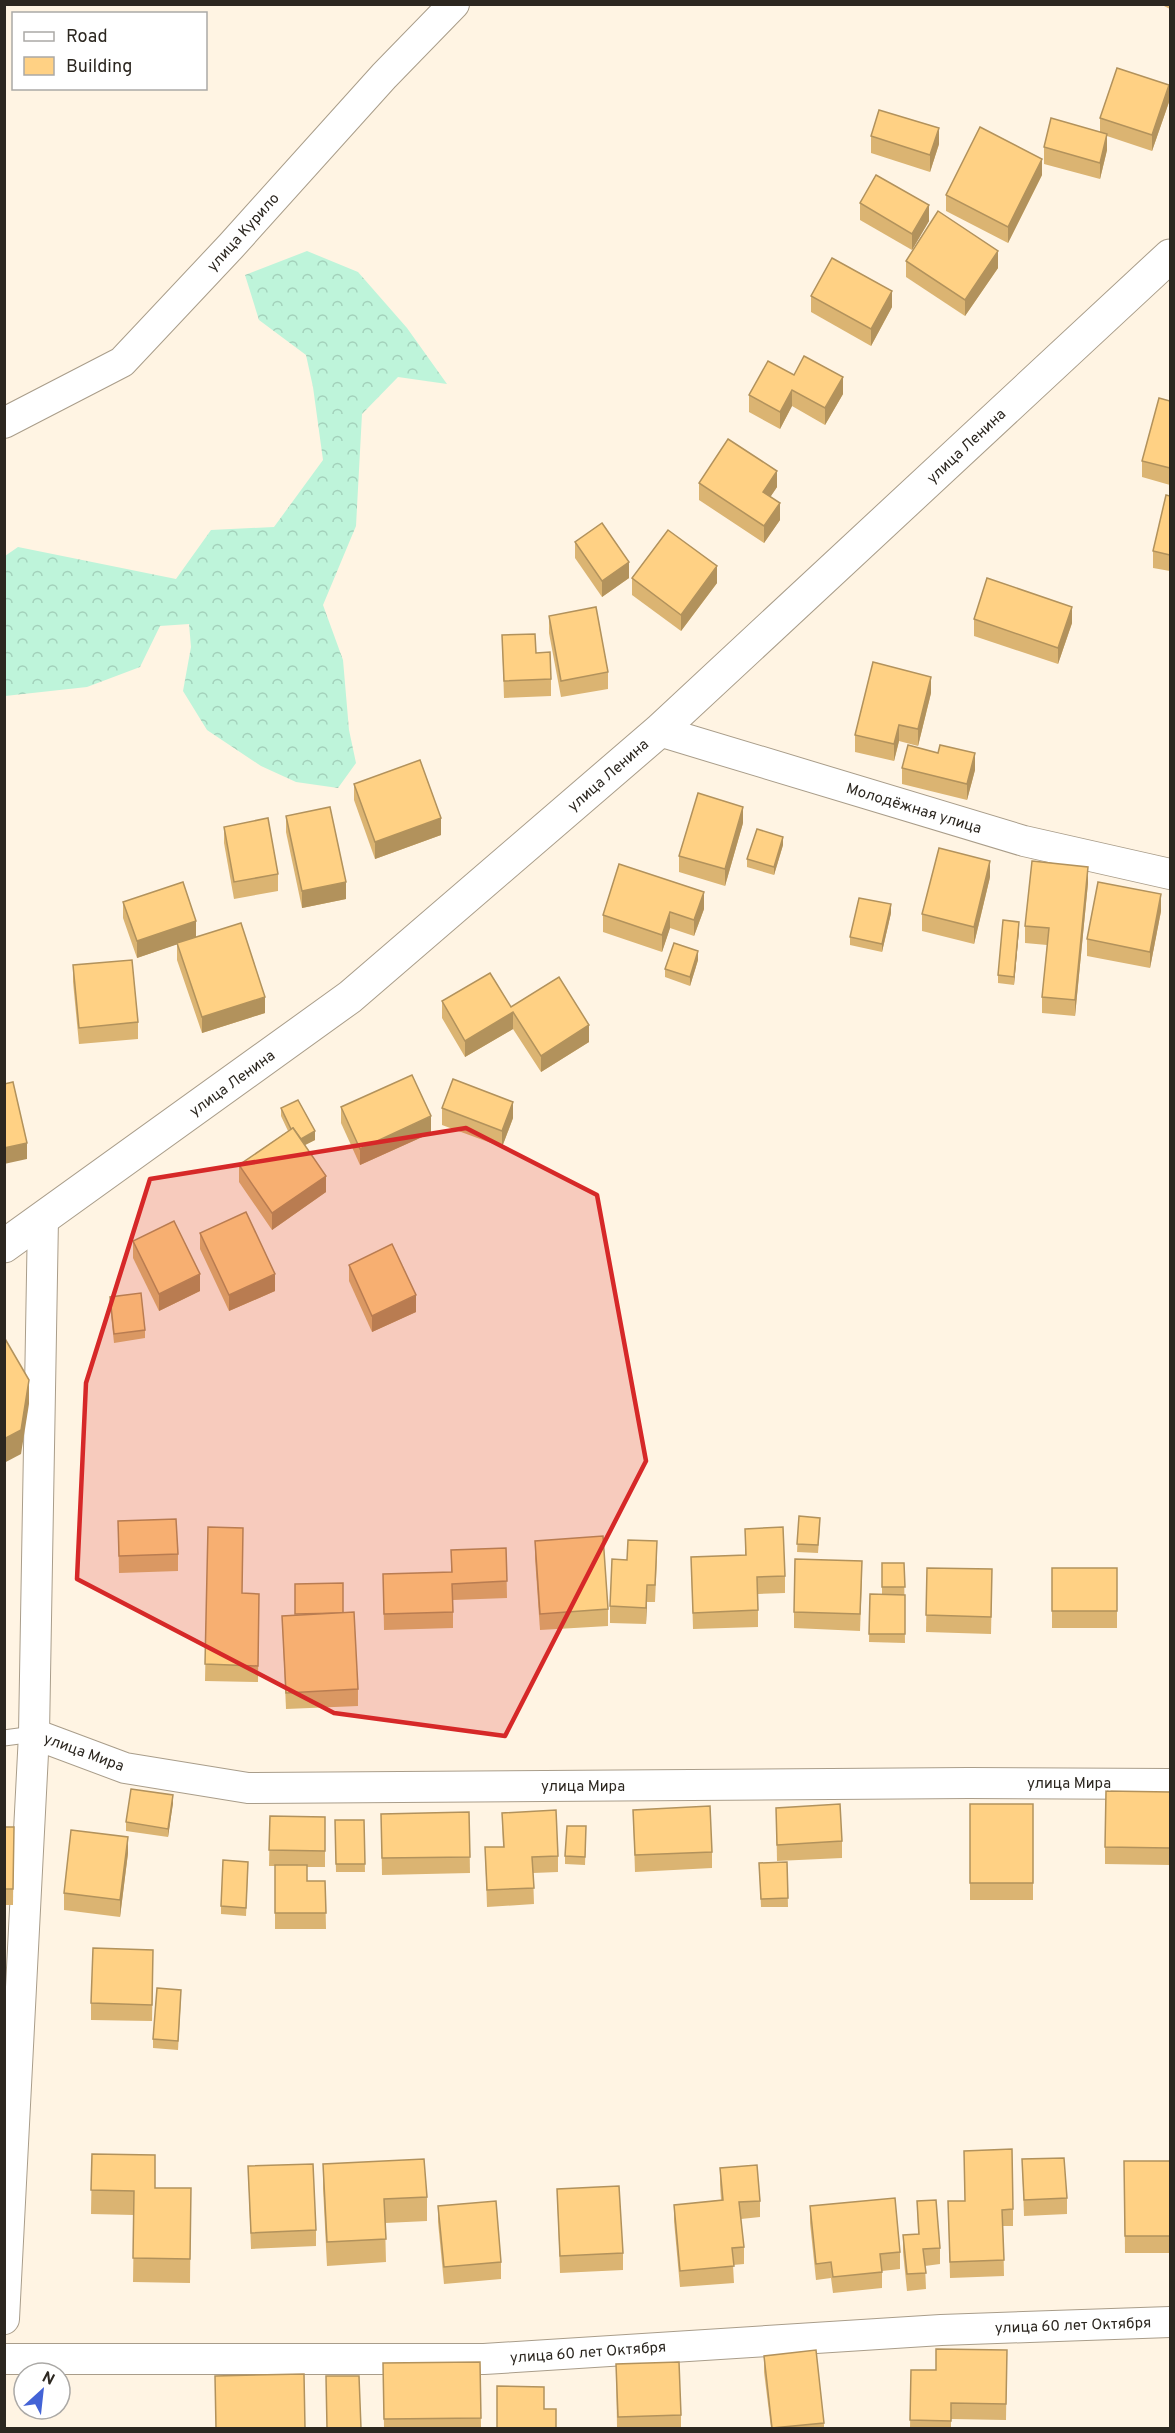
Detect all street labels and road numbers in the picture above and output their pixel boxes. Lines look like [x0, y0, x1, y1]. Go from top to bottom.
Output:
street label: улица Курило [204, 190, 284, 276]
street label: улица Ленина [924, 406, 1011, 489]
street label: улица Ленина [565, 736, 653, 816]
street label: Молодёжная улица [843, 780, 984, 839]
street label: улица Ленина [186, 1047, 279, 1122]
street label: улица Мира [41, 1730, 126, 1777]
street label: улица Мира [1027, 1775, 1111, 1794]
street label: улица Мира [541, 1778, 625, 1797]
street label: улица 60 лет Октября [994, 2314, 1152, 2339]
street label: улица 60 лет Октября [509, 2339, 667, 2368]

